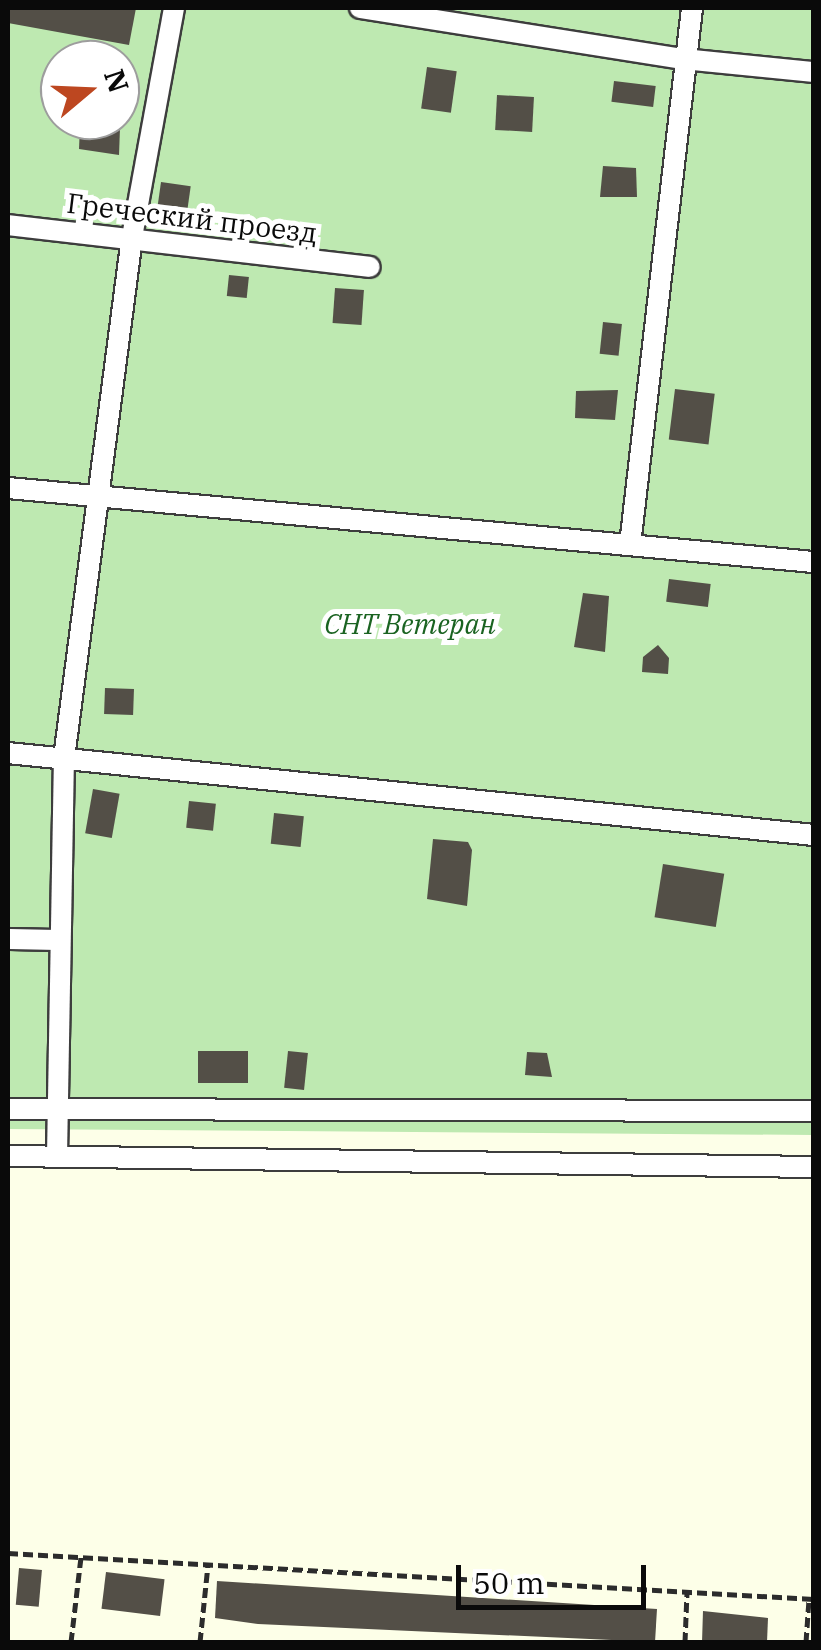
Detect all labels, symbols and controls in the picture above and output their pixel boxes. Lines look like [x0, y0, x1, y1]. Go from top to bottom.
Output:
north arrow [40, 40, 140, 140]
text: N [96, 64, 138, 97]
street label: Греческий проезд [65, 186, 319, 250]
park label: СНТ Ветеран [324, 607, 496, 641]
scale bar [461, 1545, 651, 1607]
text: 50 m [473, 1563, 545, 1602]

